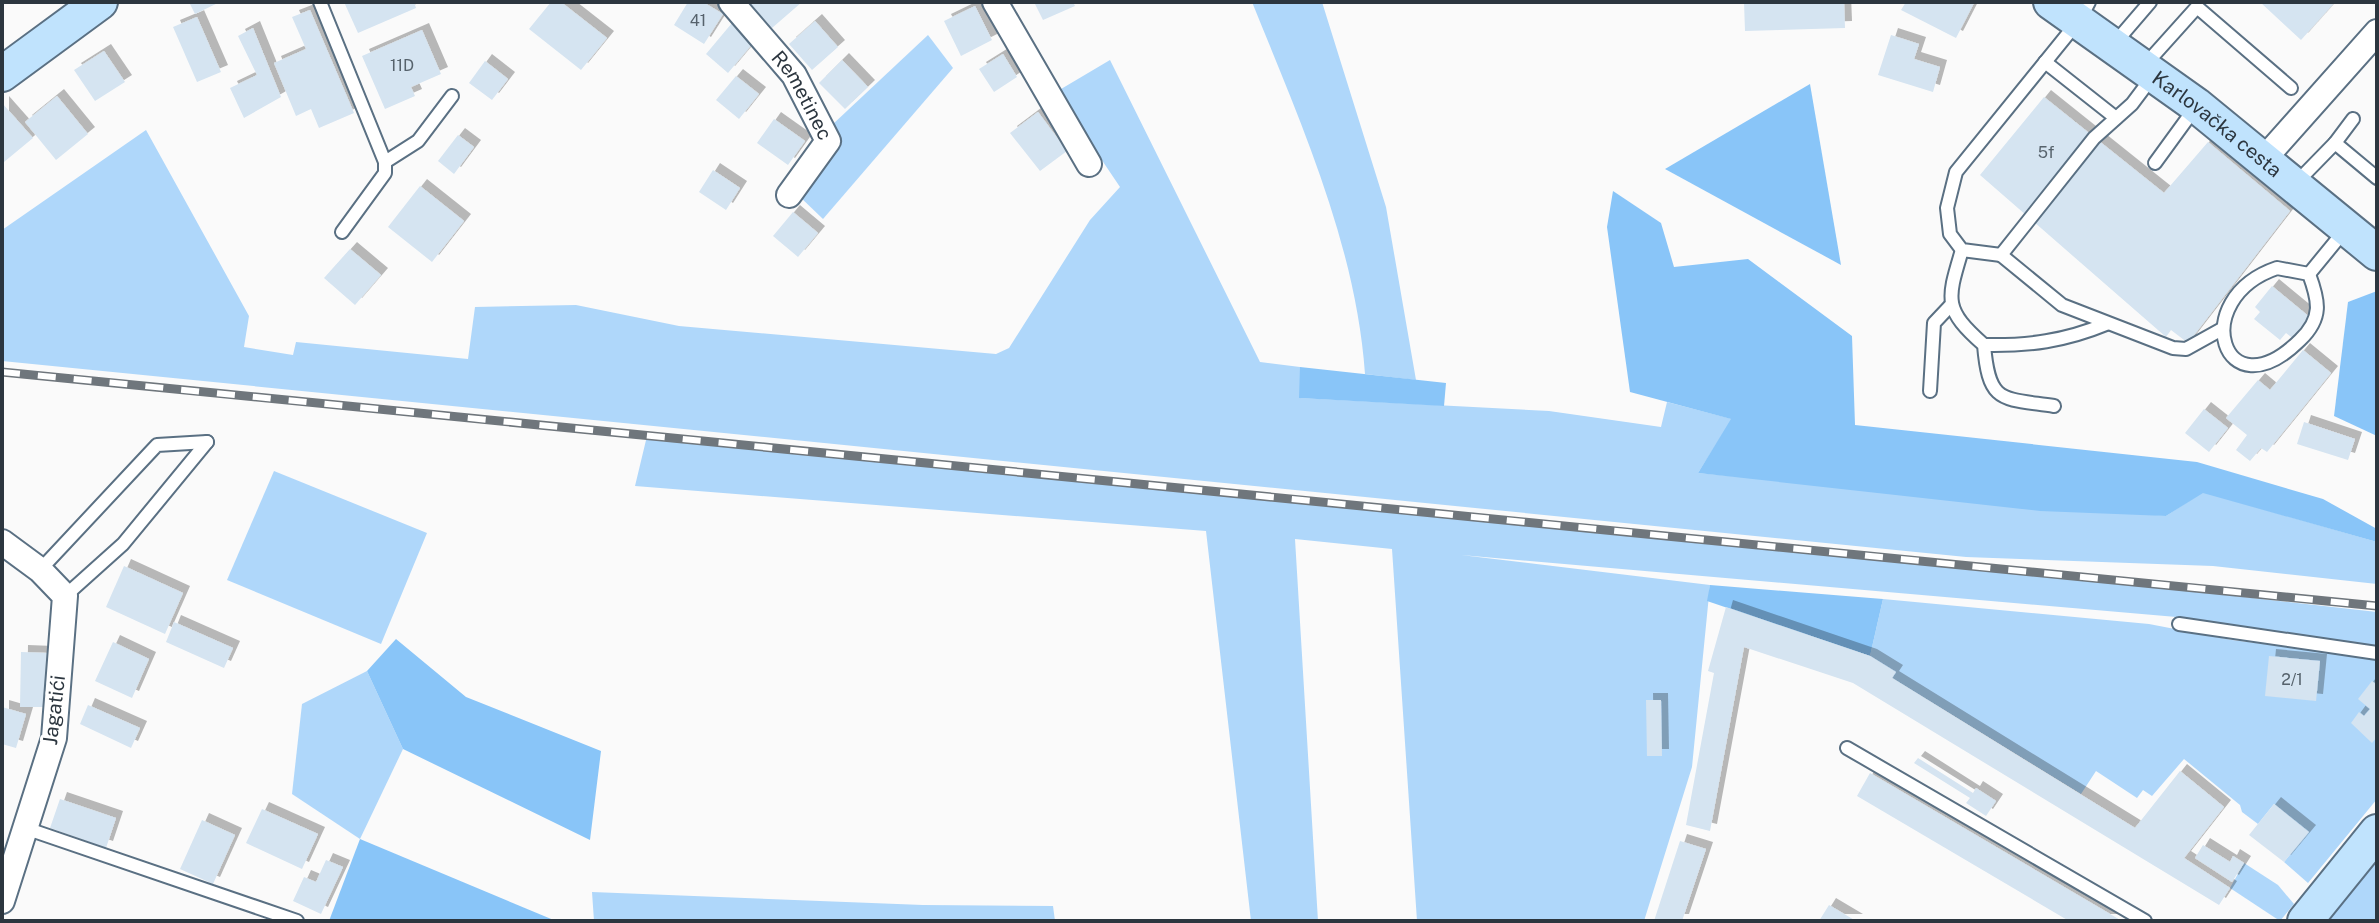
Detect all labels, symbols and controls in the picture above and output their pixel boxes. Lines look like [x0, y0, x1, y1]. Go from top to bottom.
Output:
house number: 41 [690, 11, 706, 30]
street label: Remetinec [767, 46, 837, 144]
house number: 11D [390, 56, 414, 75]
street label: Karlovačka cesta [2147, 66, 2287, 182]
house number: 5f [2038, 143, 2054, 162]
house number: 2/1 [2281, 670, 2303, 689]
street label: Jagatići [38, 674, 70, 746]

